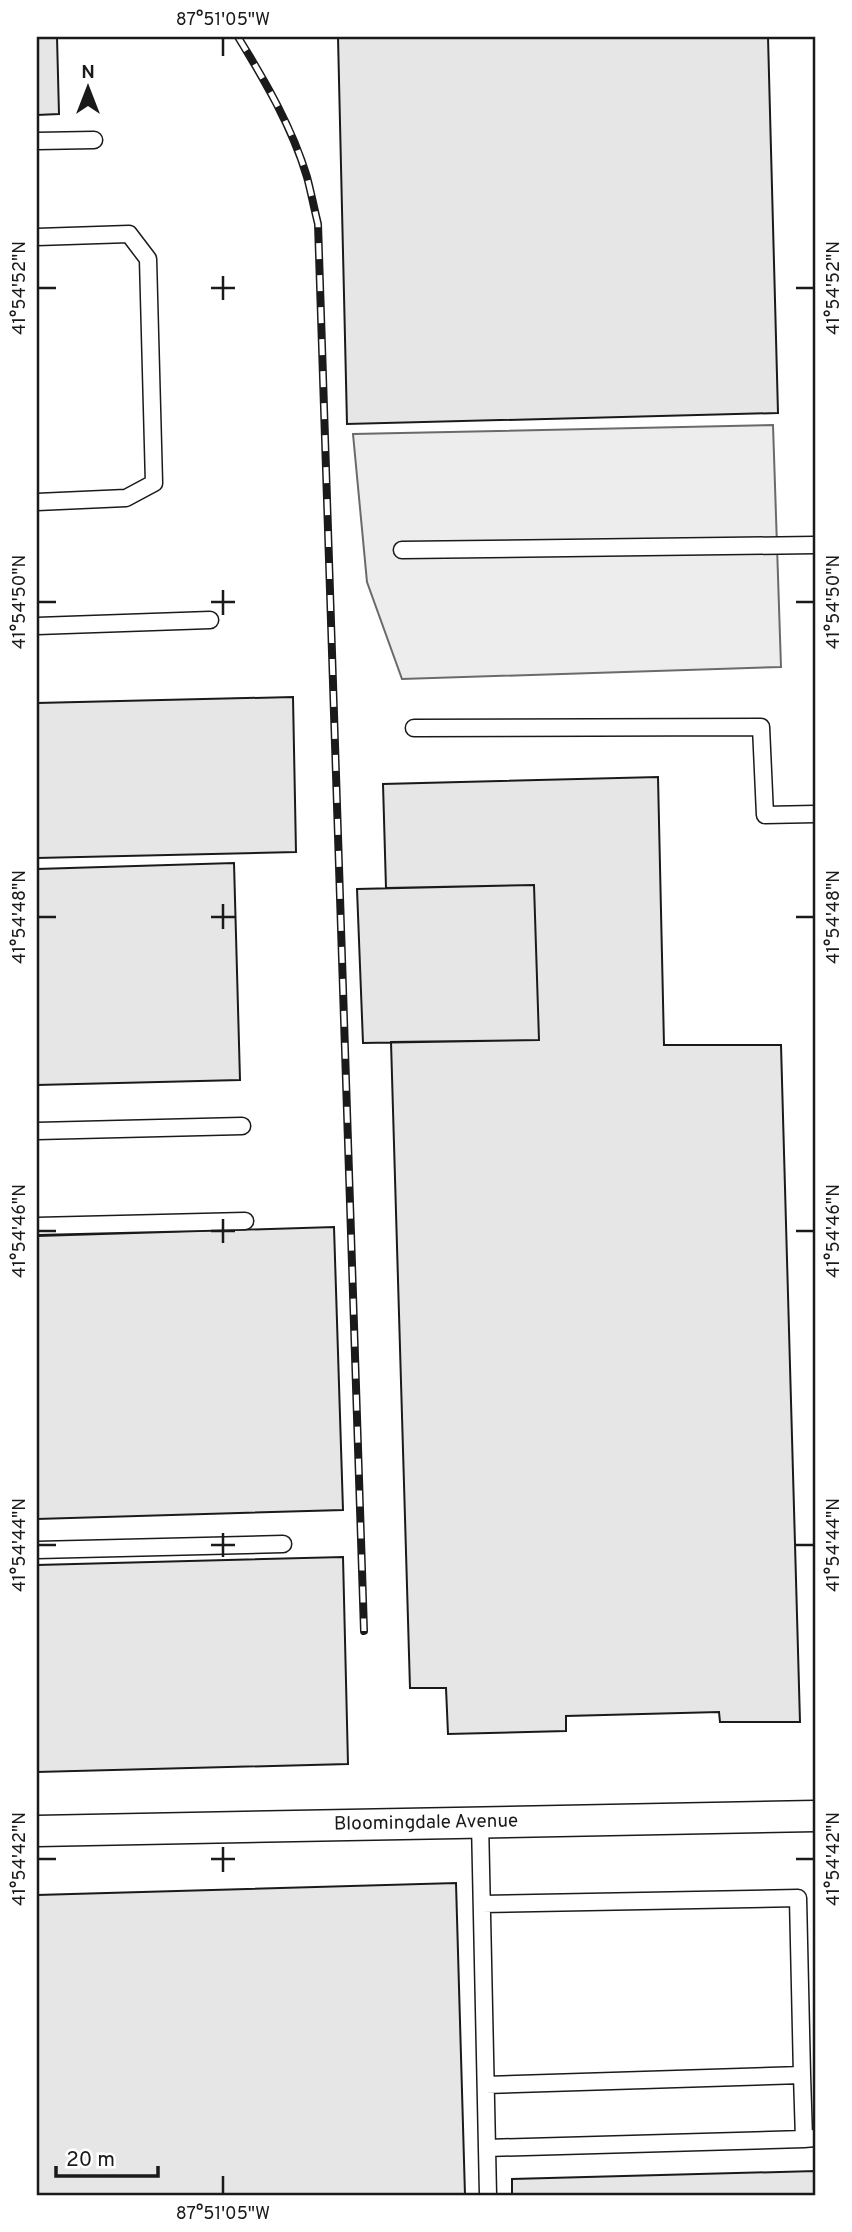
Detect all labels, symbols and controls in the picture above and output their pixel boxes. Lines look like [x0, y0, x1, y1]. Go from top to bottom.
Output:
text: 87°51'05"W [176, 9, 270, 32]
north arrow [52, 52, 122, 122]
text: N [81, 61, 95, 85]
text: 41°54'52"N [9, 241, 32, 335]
text: 41°54'52"N [823, 241, 846, 335]
text: 41°54'50"N [9, 555, 32, 649]
text: 41°54'50"N [823, 555, 846, 649]
text: 41°54'48"N [9, 870, 32, 964]
text: 41°54'48"N [823, 870, 846, 964]
text: 41°54'46"N [9, 1184, 32, 1278]
text: 41°54'46"N [823, 1184, 846, 1278]
text: 41°54'44"N [9, 1498, 32, 1592]
text: 41°54'44"N [823, 1498, 846, 1592]
street label: Bloomingdale Avenue [334, 1809, 518, 1837]
text: 41°54'42"N [9, 1812, 32, 1906]
text: 41°54'42"N [823, 1812, 846, 1906]
scale bar [56, 2134, 158, 2178]
text: 20 m [66, 2147, 115, 2174]
text: 87°51'05"W [176, 2203, 270, 2226]

